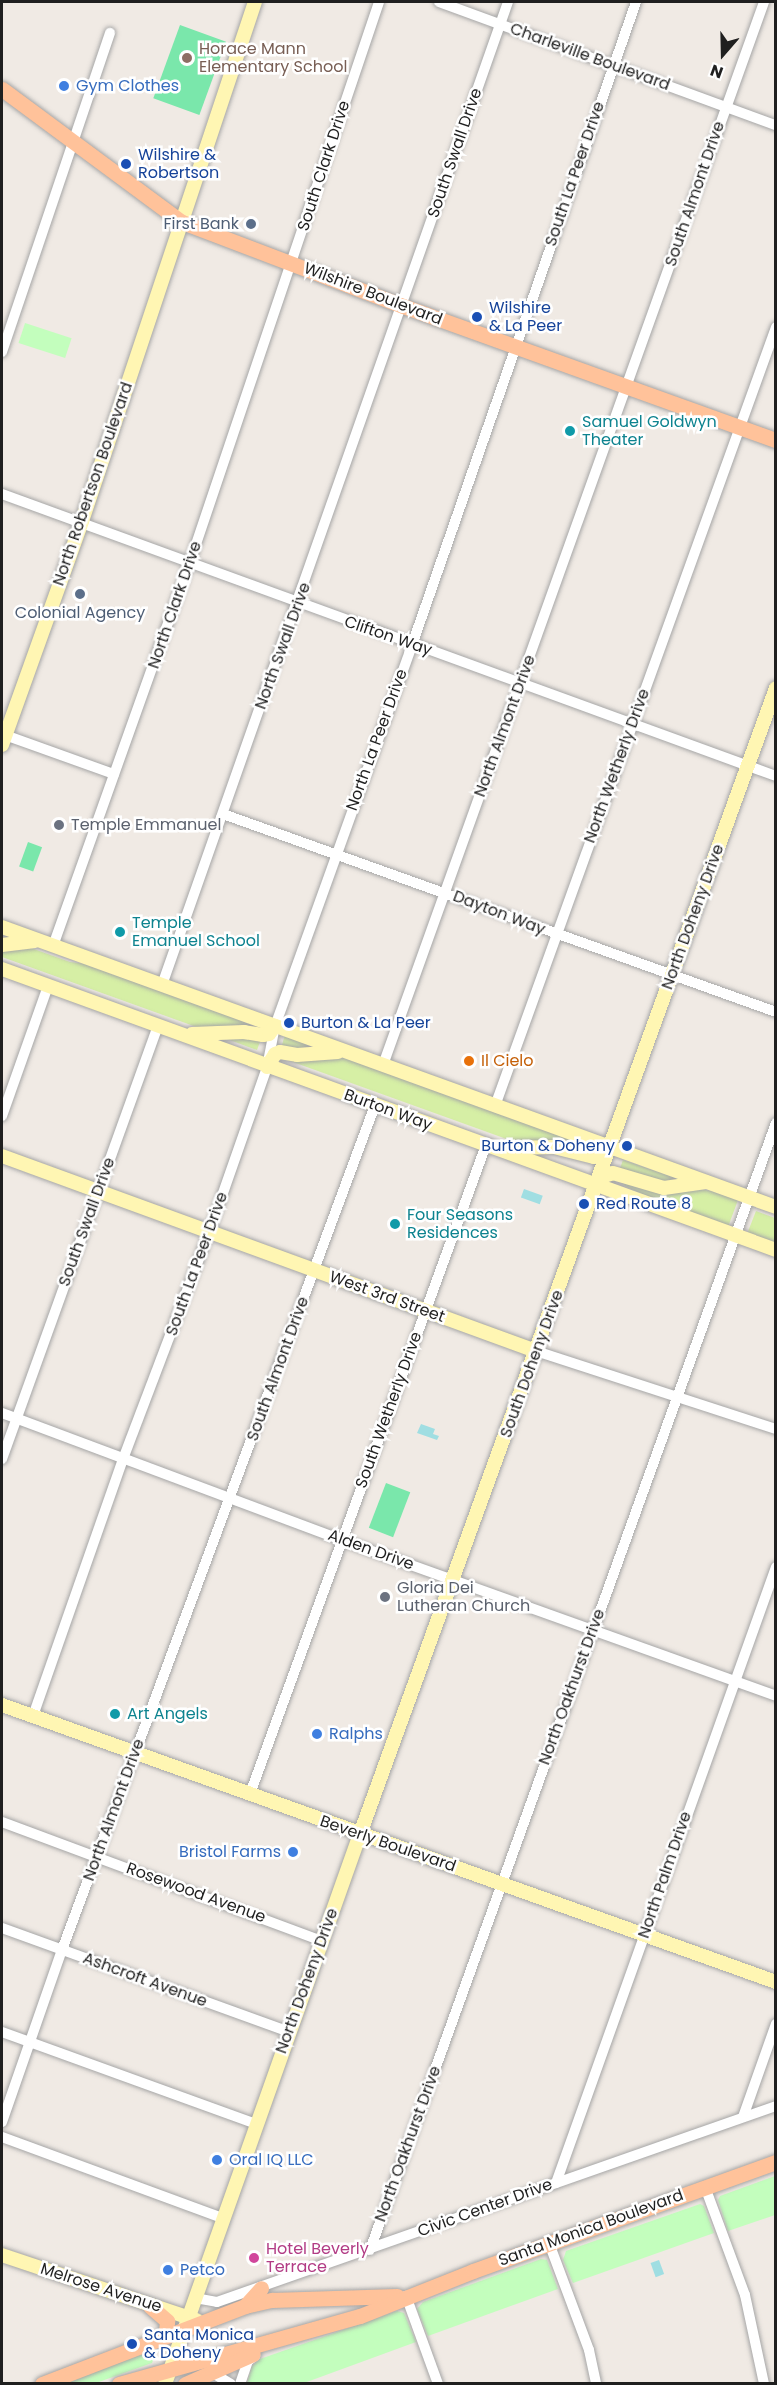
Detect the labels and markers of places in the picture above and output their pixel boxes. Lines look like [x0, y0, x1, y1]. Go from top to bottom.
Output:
place label: Horace Mann Elementary School [199, 39, 347, 77]
marker: Horace Mann Elementary School [180, 51, 194, 65]
place label: Gym Clothes [76, 76, 179, 96]
marker: Gym Clothes [57, 79, 71, 93]
place label: Wilshire & Robertson [138, 145, 219, 183]
marker: Wilshire & Robertson [119, 157, 133, 171]
place label: First Bank [163, 214, 239, 234]
marker: First Bank [244, 217, 258, 231]
place label: Wilshire & La Peer [489, 298, 562, 336]
marker: Wilshire & La Peer [470, 310, 484, 324]
place label: Samuel Goldwyn Theater [582, 412, 717, 450]
marker: Samuel Goldwyn Theater [563, 424, 577, 438]
marker: Colonial Agency [73, 587, 87, 601]
place label: Colonial Agency [15, 603, 145, 623]
place label: Temple Emmanuel [71, 815, 221, 835]
marker: Temple Emmanuel [52, 818, 66, 832]
place label: Temple Emanuel School [132, 913, 260, 951]
marker: Temple Emanuel School [113, 925, 127, 939]
place label: Burton & La Peer [301, 1013, 431, 1033]
marker: Burton & La Peer [282, 1016, 296, 1030]
place label: Il Cielo [481, 1051, 534, 1071]
marker: Il Cielo [462, 1054, 476, 1068]
place label: Burton & Doheny [481, 1136, 615, 1156]
marker: Burton & Doheny [620, 1139, 634, 1153]
place label: Red Route 8 [596, 1194, 691, 1214]
marker: Red Route 8 [577, 1197, 591, 1211]
place label: Four Seasons Residences [407, 1205, 513, 1243]
marker: Four Seasons Residences [388, 1217, 402, 1231]
place label: Gloria Dei Lutheran Church [397, 1578, 530, 1616]
marker: Gloria Dei Lutheran Church [378, 1590, 392, 1604]
place label: Art Angels [127, 1704, 208, 1724]
marker: Art Angels [108, 1707, 122, 1721]
place label: Ralphs [329, 1724, 383, 1744]
marker: Ralphs [310, 1727, 324, 1741]
place label: Bristol Farms [179, 1842, 281, 1862]
marker: Bristol Farms [286, 1845, 300, 1859]
place label: Oral IQ LLC [229, 2150, 314, 2170]
marker: Oral IQ LLC [210, 2153, 224, 2167]
place label: Hotel Beverly Terrace [266, 2239, 369, 2277]
marker: Hotel Beverly Terrace [247, 2251, 261, 2265]
place label: Petco [180, 2260, 225, 2280]
marker: Petco [161, 2263, 175, 2277]
place label: Santa Monica & Doheny [144, 2325, 254, 2363]
marker: Santa Monica & Doheny [125, 2337, 139, 2351]

